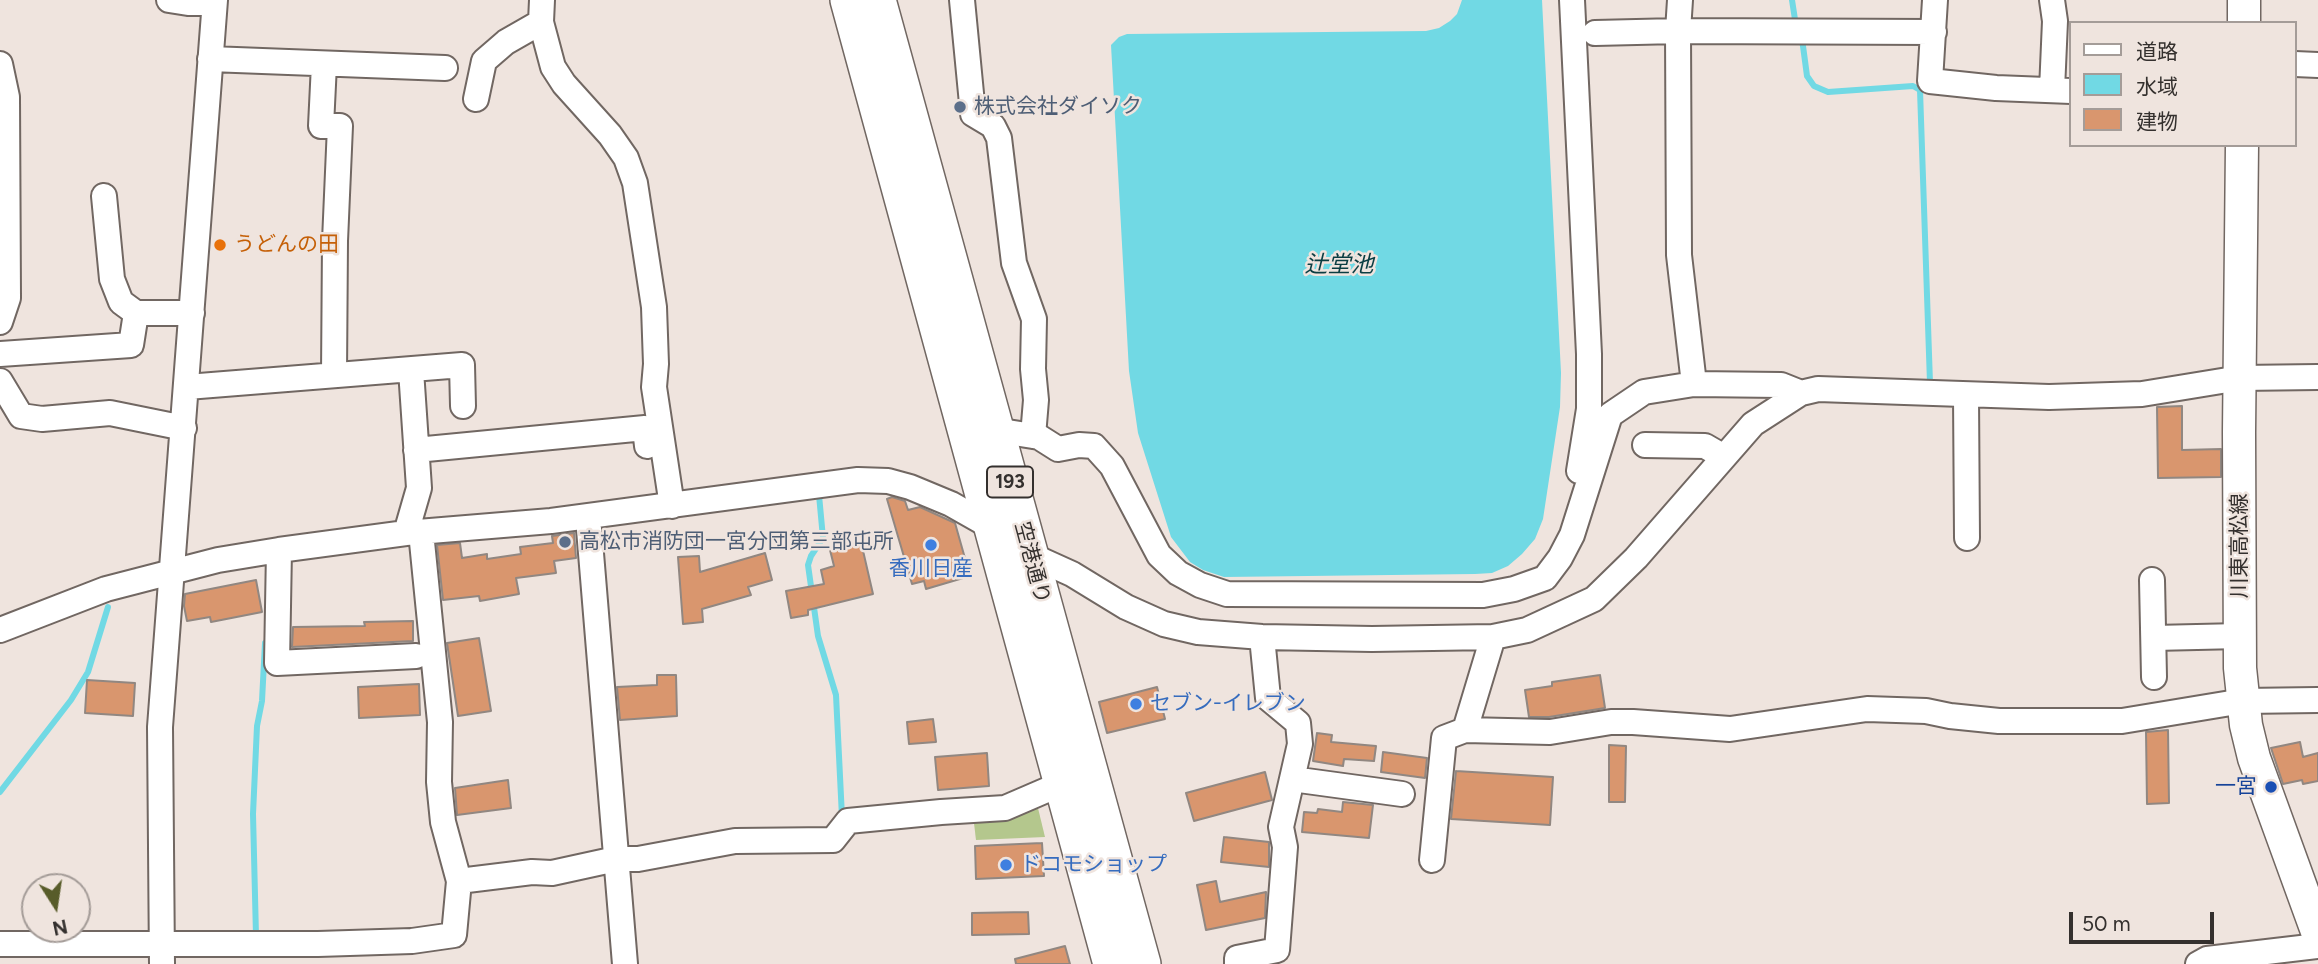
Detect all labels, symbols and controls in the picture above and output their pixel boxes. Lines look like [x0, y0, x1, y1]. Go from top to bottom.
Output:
legend [2070, 21, 2297, 147]
text: 道路 [2136, 39, 2178, 64]
text: 水域 [2136, 74, 2178, 99]
place label: 株式会社ダイソク [974, 94, 1142, 120]
marker: 株式会社ダイソク [952, 99, 968, 115]
text: 建物 [2136, 109, 2178, 134]
place label: うどんの田 [234, 232, 339, 258]
marker: うどんの田 [212, 237, 228, 253]
water label: 辻堂池 [1305, 251, 1373, 279]
road number: 193 [987, 467, 1033, 498]
street label: 川東高松線 [2227, 494, 2253, 598]
street label: 空港通り [1009, 519, 1055, 607]
place label: 高松市消防団一宮分団第三部屯所 [579, 529, 894, 555]
marker: 高松市消防団一宮分団第三部屯所 [557, 534, 573, 550]
marker: 香川日産 [923, 537, 939, 553]
place label: 香川日産 [889, 556, 973, 582]
place label: セブン-イレブン [1150, 691, 1306, 717]
marker: セブン-イレブン [1128, 696, 1144, 712]
place label: 一宮 [2215, 774, 2257, 800]
marker: 一宮 [2263, 779, 2279, 795]
place label: ドコモショップ [1020, 852, 1167, 878]
marker: ドコモショップ [998, 857, 1014, 873]
north arrow [21, 873, 91, 943]
scale bar [2073, 898, 2218, 942]
text: 50 m [2082, 911, 2131, 936]
text: N [50, 914, 70, 940]

